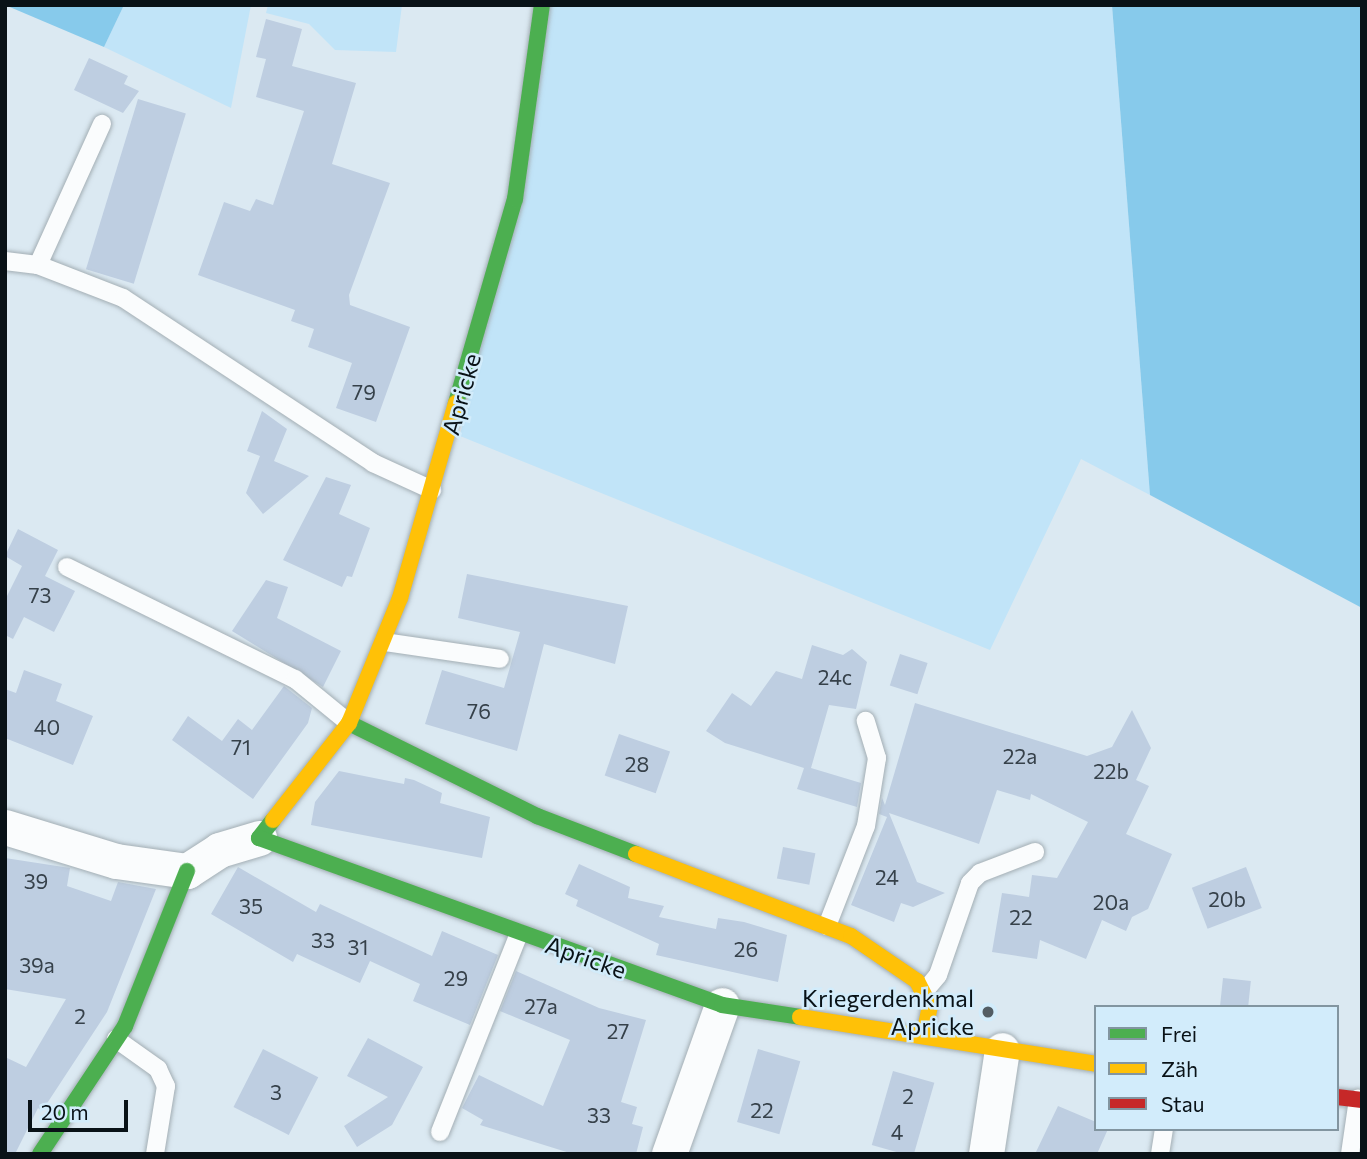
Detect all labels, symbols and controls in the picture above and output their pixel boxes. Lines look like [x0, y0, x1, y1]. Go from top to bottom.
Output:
street label: Apricke [436, 350, 486, 438]
house number: 79 [352, 379, 376, 405]
house number: 73 [28, 582, 52, 608]
house number: 24c [818, 664, 852, 690]
house number: 76 [467, 698, 491, 724]
house number: 40 [34, 714, 60, 740]
house number: 71 [231, 734, 251, 760]
house number: 22a [1003, 743, 1037, 769]
house number: 28 [625, 751, 649, 777]
house number: 22b [1093, 758, 1129, 784]
house number: 24 [875, 864, 899, 890]
house number: 39 [24, 868, 48, 894]
house number: 20b [1208, 886, 1246, 912]
house number: 20a [1093, 889, 1129, 915]
house number: 35 [239, 893, 263, 919]
house number: 22 [1009, 904, 1033, 930]
house number: 33 [311, 927, 335, 953]
street label: Apricke [542, 930, 630, 984]
house number: 31 [348, 934, 368, 960]
house number: 26 [734, 936, 758, 962]
house number: 39a [19, 952, 55, 978]
house number: 29 [444, 965, 468, 991]
place label: Kriegerdenkmal Apricke [802, 984, 974, 1040]
house number: 27a [524, 993, 558, 1019]
house number: 2 [74, 1003, 86, 1029]
marker: Kriegerdenkmal Apricke [980, 1004, 996, 1020]
legend [1094, 1005, 1339, 1131]
house number: 27 [607, 1018, 629, 1044]
text: Frei [1161, 1021, 1197, 1046]
text: Zäh [1161, 1056, 1198, 1081]
house number: 3 [270, 1079, 282, 1105]
house number: 2 [902, 1083, 914, 1109]
scale bar [32, 1086, 131, 1130]
text: Stau [1161, 1091, 1204, 1116]
house number: 22 [750, 1097, 774, 1123]
text: 20 m [41, 1099, 89, 1124]
house number: 33 [587, 1102, 611, 1128]
house number: 4 [891, 1119, 903, 1145]

